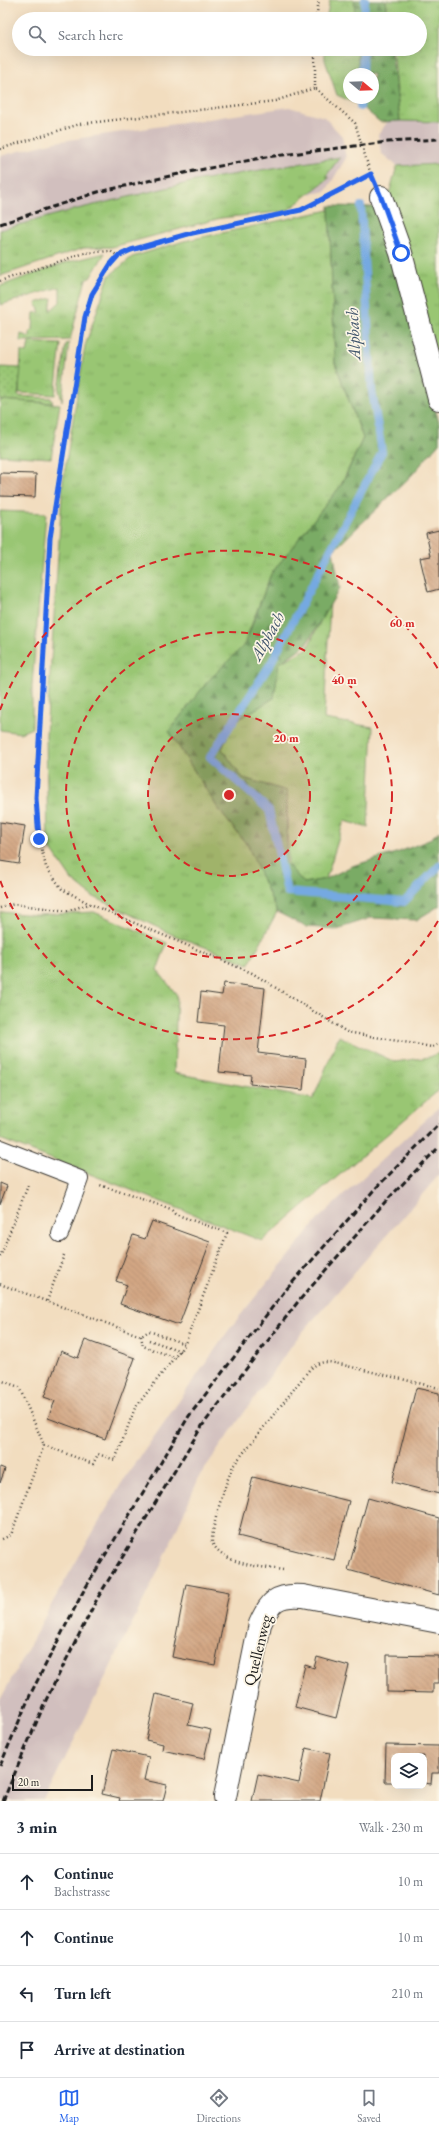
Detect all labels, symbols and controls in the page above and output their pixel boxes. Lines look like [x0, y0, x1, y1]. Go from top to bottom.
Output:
search box [12, 12, 427, 56]
icon: search [26, 23, 48, 45]
text: Search here [58, 25, 123, 44]
north arrow [343, 68, 379, 104]
route start [392, 244, 410, 262]
water label: Alpbach [341, 307, 365, 363]
water label: Alpbach [244, 607, 290, 666]
text: 60 m [389, 615, 415, 631]
text: 40 m [331, 672, 357, 688]
text: 20 m [273, 730, 299, 746]
centre of rings [222, 788, 236, 802]
route end [30, 830, 48, 848]
street label: Quellenweg [239, 1611, 277, 1688]
map controls [391, 1753, 427, 1789]
button: layers [391, 1753, 427, 1789]
scale bar [12, 1773, 93, 1792]
text: 20 m [18, 1775, 39, 1789]
text: 3 min [16, 1816, 57, 1838]
text: Walk · 230 m [359, 1819, 423, 1836]
text: Continue [54, 1864, 114, 1883]
icon: ahead [16, 1871, 38, 1893]
text: 10 m [398, 1873, 423, 1890]
text: Bachstrasse [54, 1883, 110, 1900]
icon: ahead [16, 1927, 38, 1949]
text: Continue [54, 1928, 114, 1947]
text: 10 m [398, 1929, 423, 1946]
icon: left [16, 1983, 38, 2005]
text: Turn left [54, 1984, 111, 2003]
text: 210 m [392, 1985, 423, 2002]
icon: arrive [16, 2039, 38, 2061]
text: Arrive at destination [54, 2040, 185, 2059]
tab: Map [58, 2087, 80, 2125]
tab: Directions [197, 2087, 241, 2125]
tab: Saved [357, 2087, 381, 2125]

